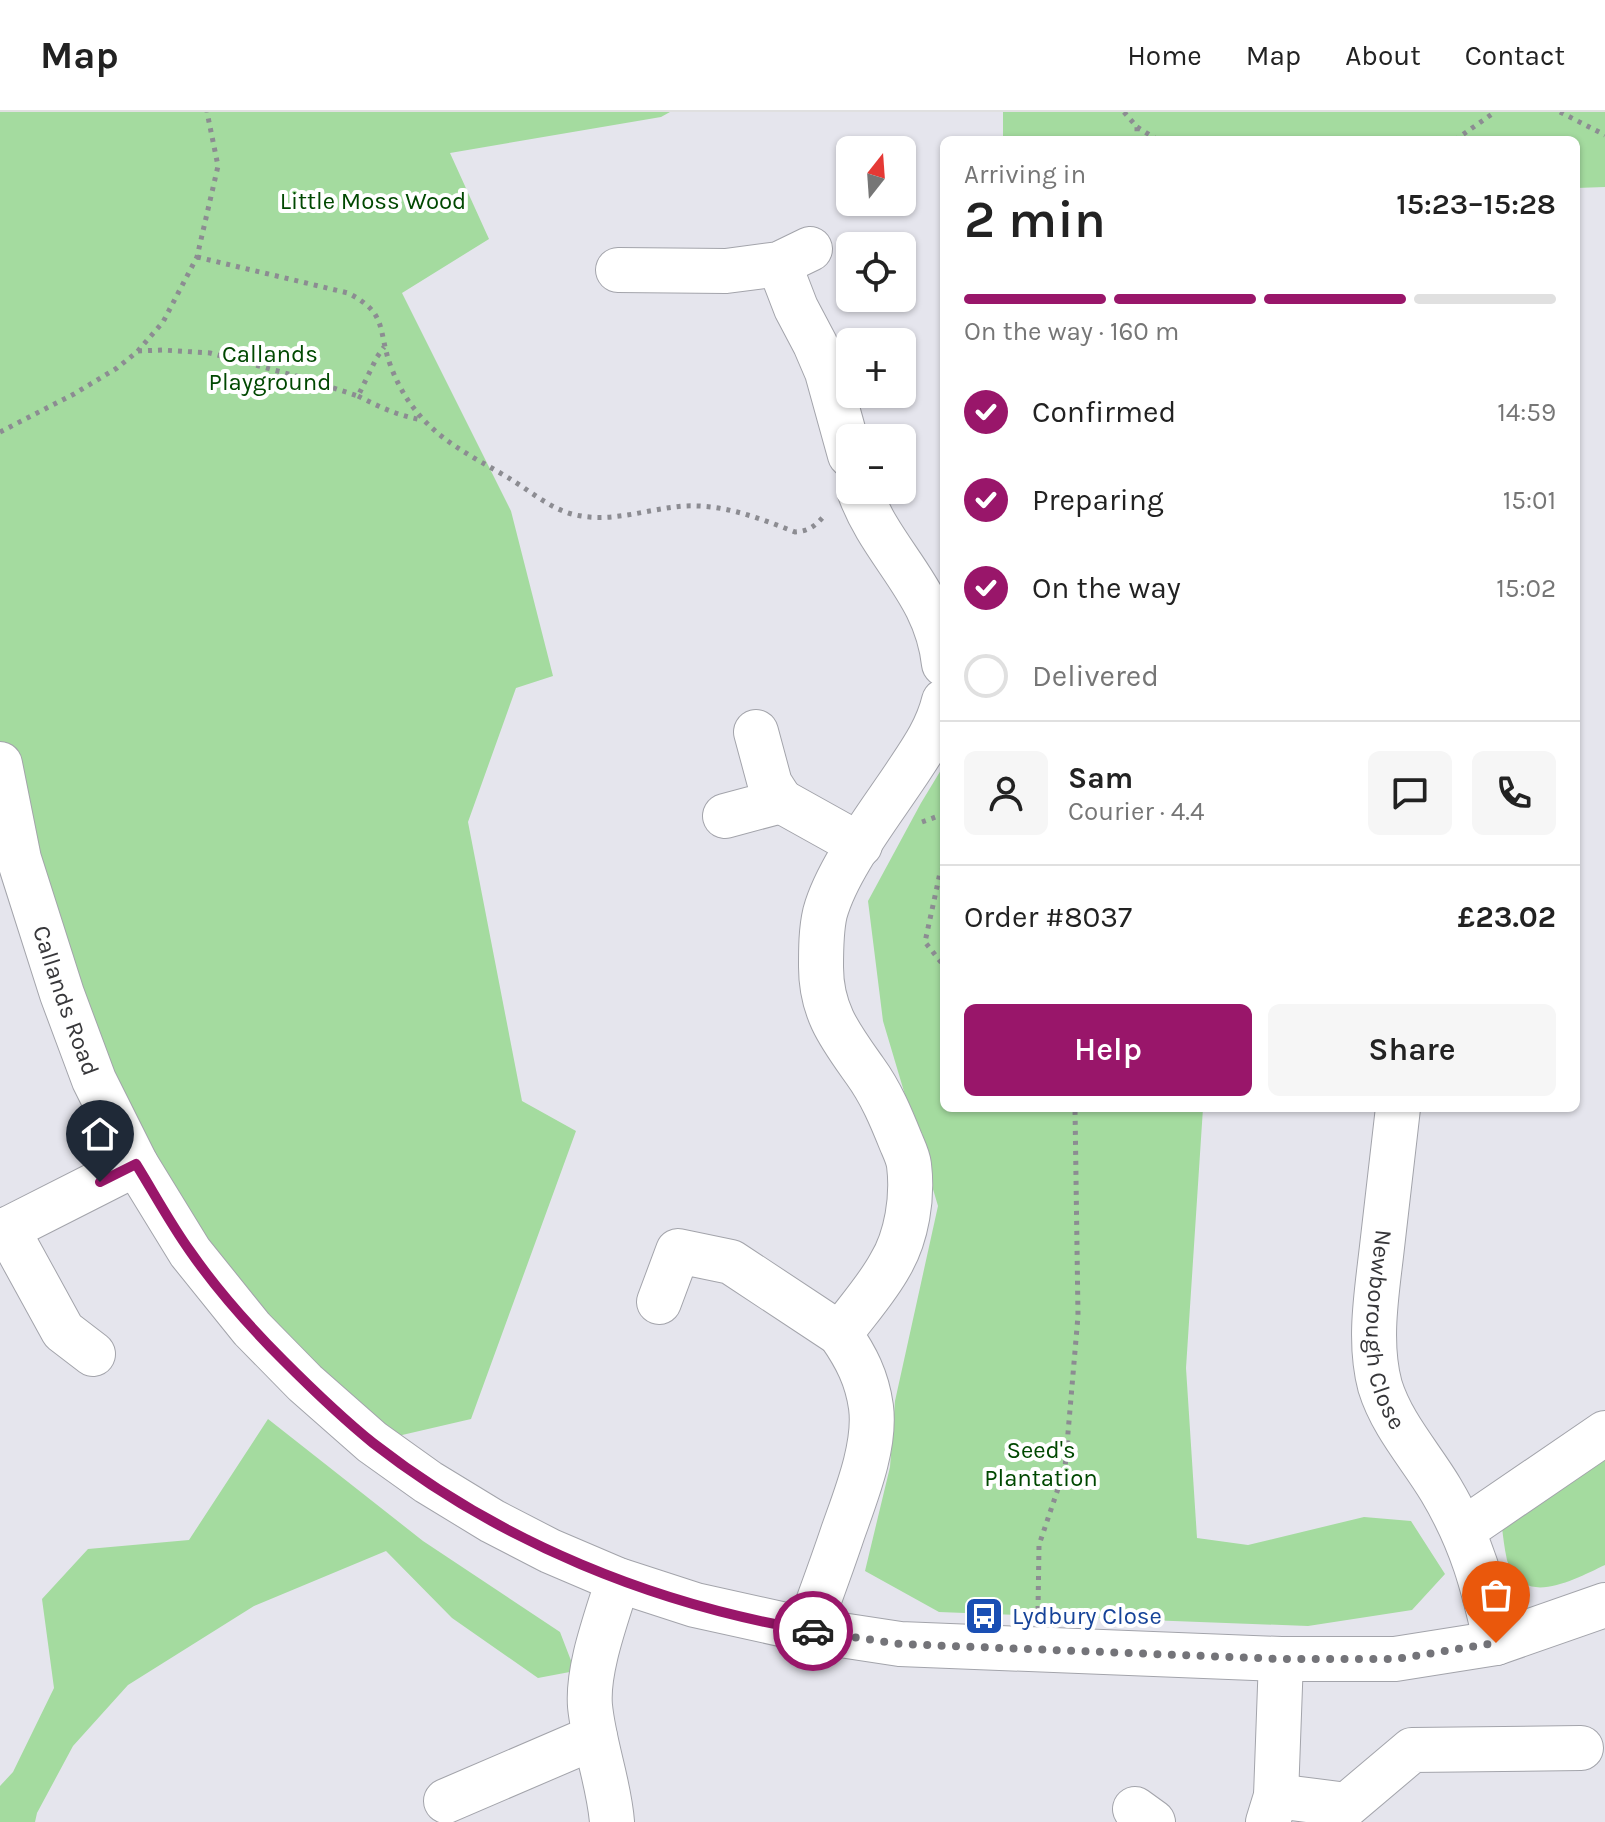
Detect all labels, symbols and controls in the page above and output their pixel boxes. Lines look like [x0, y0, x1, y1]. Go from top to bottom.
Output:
text: Map [40, 33, 119, 78]
text: Home [1127, 39, 1202, 72]
text: Map [1246, 39, 1301, 72]
text: About [1345, 39, 1421, 72]
text: Contact [1465, 39, 1565, 72]
north arrow [836, 136, 916, 216]
map controls [836, 136, 916, 504]
text: Arriving in [964, 159, 1086, 190]
text: 15:23–15:28 [1396, 186, 1556, 222]
park label: Little Moss Wood [280, 187, 466, 215]
text: 2 min [964, 189, 1106, 250]
button: locate [836, 232, 916, 312]
text: On the way · 160 m [964, 316, 1179, 347]
button: + [836, 328, 916, 408]
park label: Callands Playground [209, 340, 331, 396]
icon: check [964, 390, 1008, 434]
text: Confirmed [1032, 394, 1176, 430]
text: 14:59 [1497, 397, 1556, 428]
button: − [836, 424, 916, 504]
icon: check [964, 478, 1008, 522]
text: Preparing [1032, 482, 1164, 518]
text: 15:01 [1503, 485, 1556, 516]
icon: check [964, 566, 1008, 610]
text: On the way [1032, 570, 1181, 606]
text: 15:02 [1496, 573, 1556, 604]
text: Delivered [1032, 658, 1159, 694]
button: person [964, 751, 1048, 835]
button: chat [1368, 751, 1452, 835]
button: phone [1472, 751, 1556, 835]
text: Sam [1068, 760, 1133, 796]
text: Courier · 4.4 [1068, 796, 1204, 827]
text: Order #8037 [964, 899, 1132, 935]
text: £23.02 [1458, 899, 1556, 935]
street label: Callands Road [27, 922, 105, 1079]
button: Help [964, 1004, 1252, 1096]
button: Share [1268, 1004, 1556, 1096]
pin [66, 1100, 134, 1182]
icon: home [78, 1112, 122, 1156]
street label: Newborough Close [1360, 1228, 1411, 1434]
park label: Seed's Plantation [984, 1436, 1098, 1492]
pin [1462, 1561, 1530, 1643]
icon: bag [1474, 1573, 1518, 1617]
courier [773, 1591, 853, 1671]
bus stop icon: Lydbury Close [963, 1595, 1005, 1637]
place label: Lydbury Close [1012, 1602, 1162, 1630]
icon: car [791, 1609, 835, 1653]

